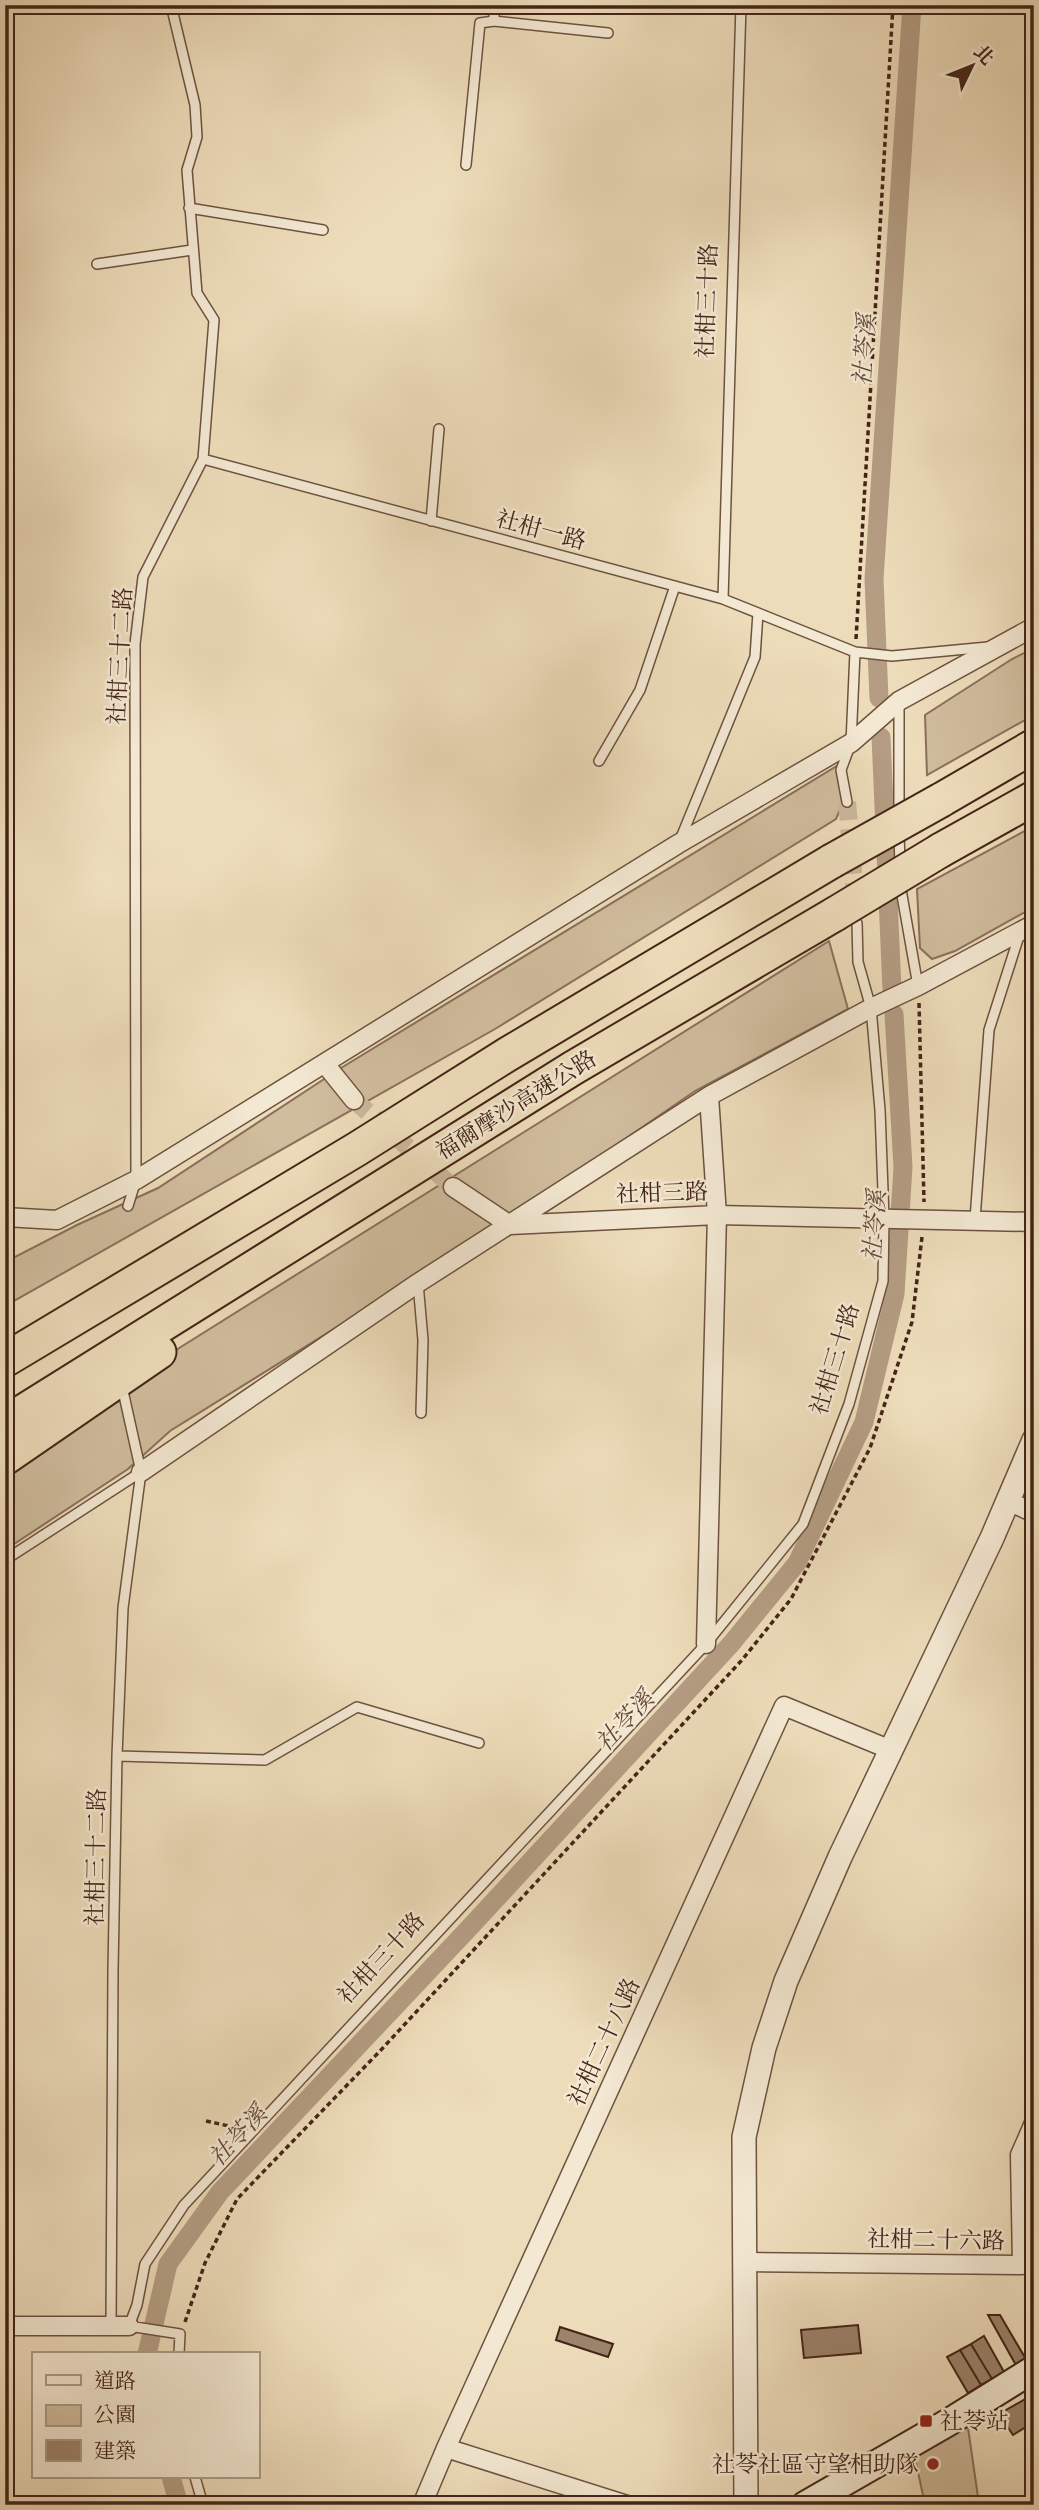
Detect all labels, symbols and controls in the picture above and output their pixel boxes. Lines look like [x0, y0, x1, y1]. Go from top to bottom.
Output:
north arrow [937, 32, 1007, 102]
text: 北 [968, 39, 1000, 71]
street label: 社柑三十路 [690, 243, 724, 359]
water label: 社苓溪 [846, 310, 884, 387]
street label: 社柑一路 [493, 503, 589, 557]
street label: 社柑三十二路 [101, 586, 139, 726]
street label: 福爾摩沙高速公路 [430, 1043, 602, 1167]
street label: 社柑三路 [615, 1176, 709, 1210]
water label: 社苓溪 [856, 1186, 894, 1263]
street label: 社柑三十路 [803, 1299, 867, 1419]
water label: 社苓溪 [588, 1681, 664, 1759]
street label: 社柑三十二路 [79, 1788, 113, 1926]
street label: 社柑三十路 [330, 1905, 432, 2011]
street label: 社柑二十八路 [561, 1973, 647, 2111]
water label: 社苓溪 [201, 2096, 277, 2174]
street label: 社柑二十六路 [867, 2223, 1005, 2257]
legend [32, 2352, 259, 2478]
text: 道路 [94, 2367, 136, 2396]
text: 公園 [94, 2401, 136, 2430]
place label: 社苓站 [940, 2406, 1009, 2437]
marker: 社苓站 [918, 2413, 934, 2429]
text: 建築 [94, 2437, 136, 2466]
place label: 社苓社區守望相助隊 [712, 2449, 919, 2480]
marker: 社苓社區守望相助隊 [925, 2456, 941, 2472]

